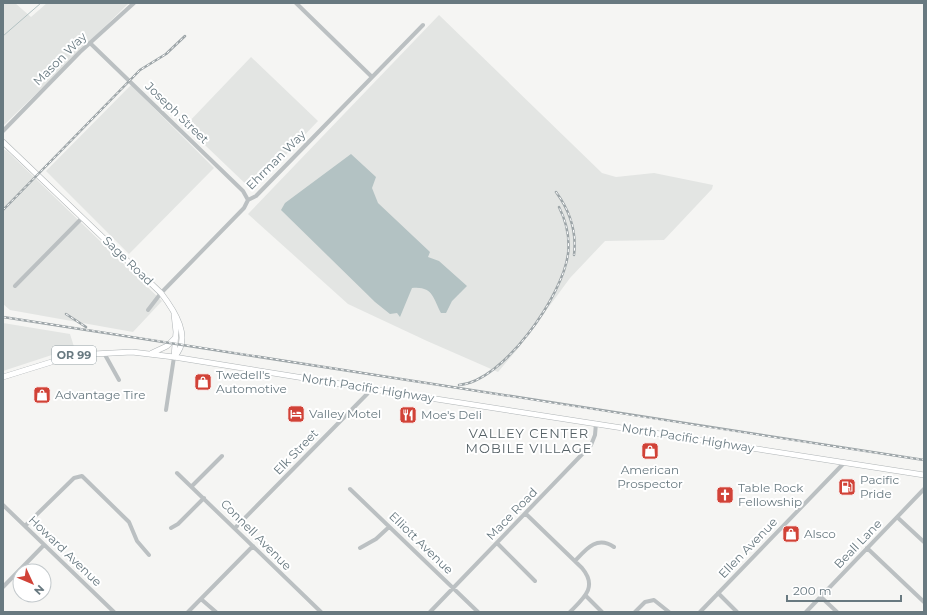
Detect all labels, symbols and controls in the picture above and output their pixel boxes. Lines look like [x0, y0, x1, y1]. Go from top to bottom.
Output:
street label: Mason Way [30, 29, 90, 88]
street label: Joseph Street [142, 78, 212, 147]
street label: Ehrman Way [243, 126, 309, 193]
street label: Sage Road [100, 233, 157, 288]
road number: OR 99 [52, 346, 96, 364]
place label: Twedell's Automotive [216, 367, 287, 396]
street label: North Pacific Highway [301, 370, 436, 405]
shop icon: Twedell's Automotive [193, 372, 213, 392]
shop icon: Advantage Tire [32, 385, 52, 405]
place label: Advantage Tire [55, 387, 146, 402]
hotel icon: Valley Motel [286, 404, 306, 424]
restaurant icon: Moe's Deli [398, 405, 418, 425]
place label: Valley Motel [309, 406, 381, 421]
place label: Moe's Deli [421, 407, 482, 422]
street label: North Pacific Highway [621, 420, 756, 455]
district label: VALLEY CENTER MOBILE VILLAGE [466, 425, 592, 456]
street label: Elk Street [270, 426, 321, 478]
shop icon: American Prospector [640, 441, 660, 461]
place label: American Prospector [617, 462, 683, 491]
place label: Pacific Pride [860, 472, 900, 501]
fuel station icon: Pacific Pride [837, 477, 857, 497]
place label: Table Rock Fellowship [738, 480, 804, 509]
street label: Mace Road [483, 484, 540, 543]
church icon: Table Rock Fellowship [715, 485, 735, 505]
street label: Connell Avenue [218, 496, 295, 573]
street label: Elliott Avenue [386, 508, 456, 577]
street label: Howard Avenue [26, 512, 105, 589]
street label: Ellen Avenue [715, 514, 780, 581]
street label: Beall Lane [831, 516, 885, 571]
shop icon: Alsco [781, 524, 801, 544]
place label: Alsco [804, 526, 836, 541]
north arrow [12, 563, 52, 603]
scale bar [787, 577, 901, 603]
text: N [31, 582, 47, 598]
text: 200 m [793, 583, 832, 598]

